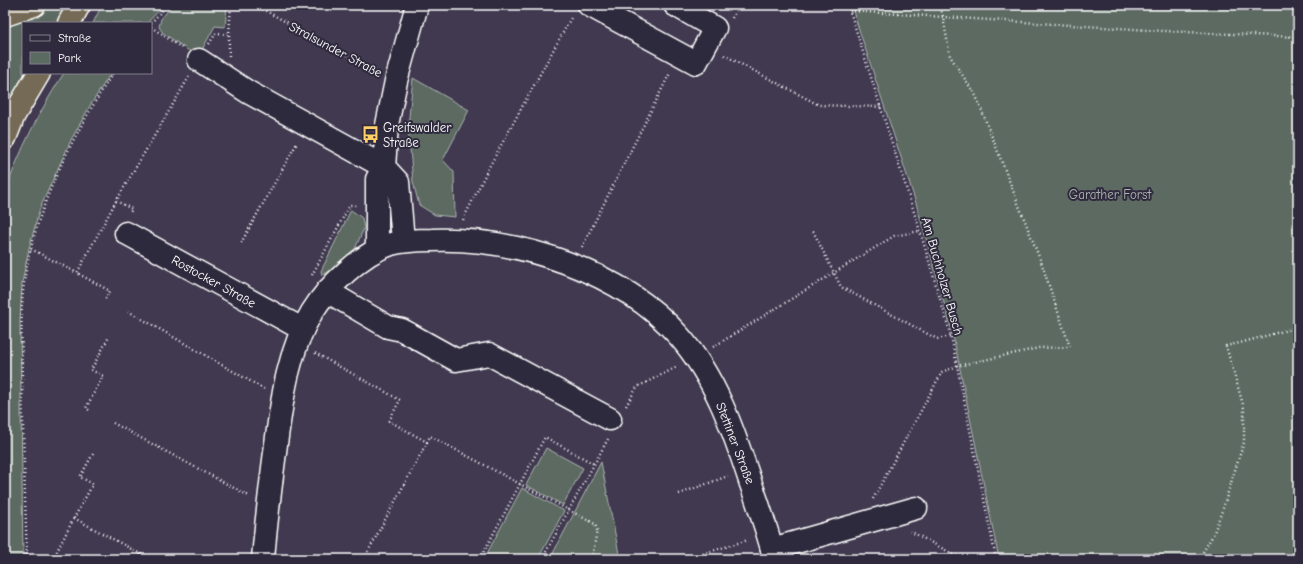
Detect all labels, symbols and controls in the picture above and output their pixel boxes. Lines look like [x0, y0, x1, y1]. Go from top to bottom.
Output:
street label: Stralsunder Straße [287, 19, 385, 81]
legend [22, 22, 152, 74]
text: Straße [58, 31, 91, 45]
text: Park [58, 51, 81, 65]
place label: Greifswalder Straße [383, 120, 452, 150]
bus stop icon: Greifswalder Straße [360, 124, 380, 144]
park label: Garather Forst [1069, 187, 1152, 202]
street label: Am Buchholzer Busch [919, 215, 967, 337]
street label: Rostocker Straße [169, 252, 259, 311]
street label: Stettiner Straße [713, 400, 758, 487]

